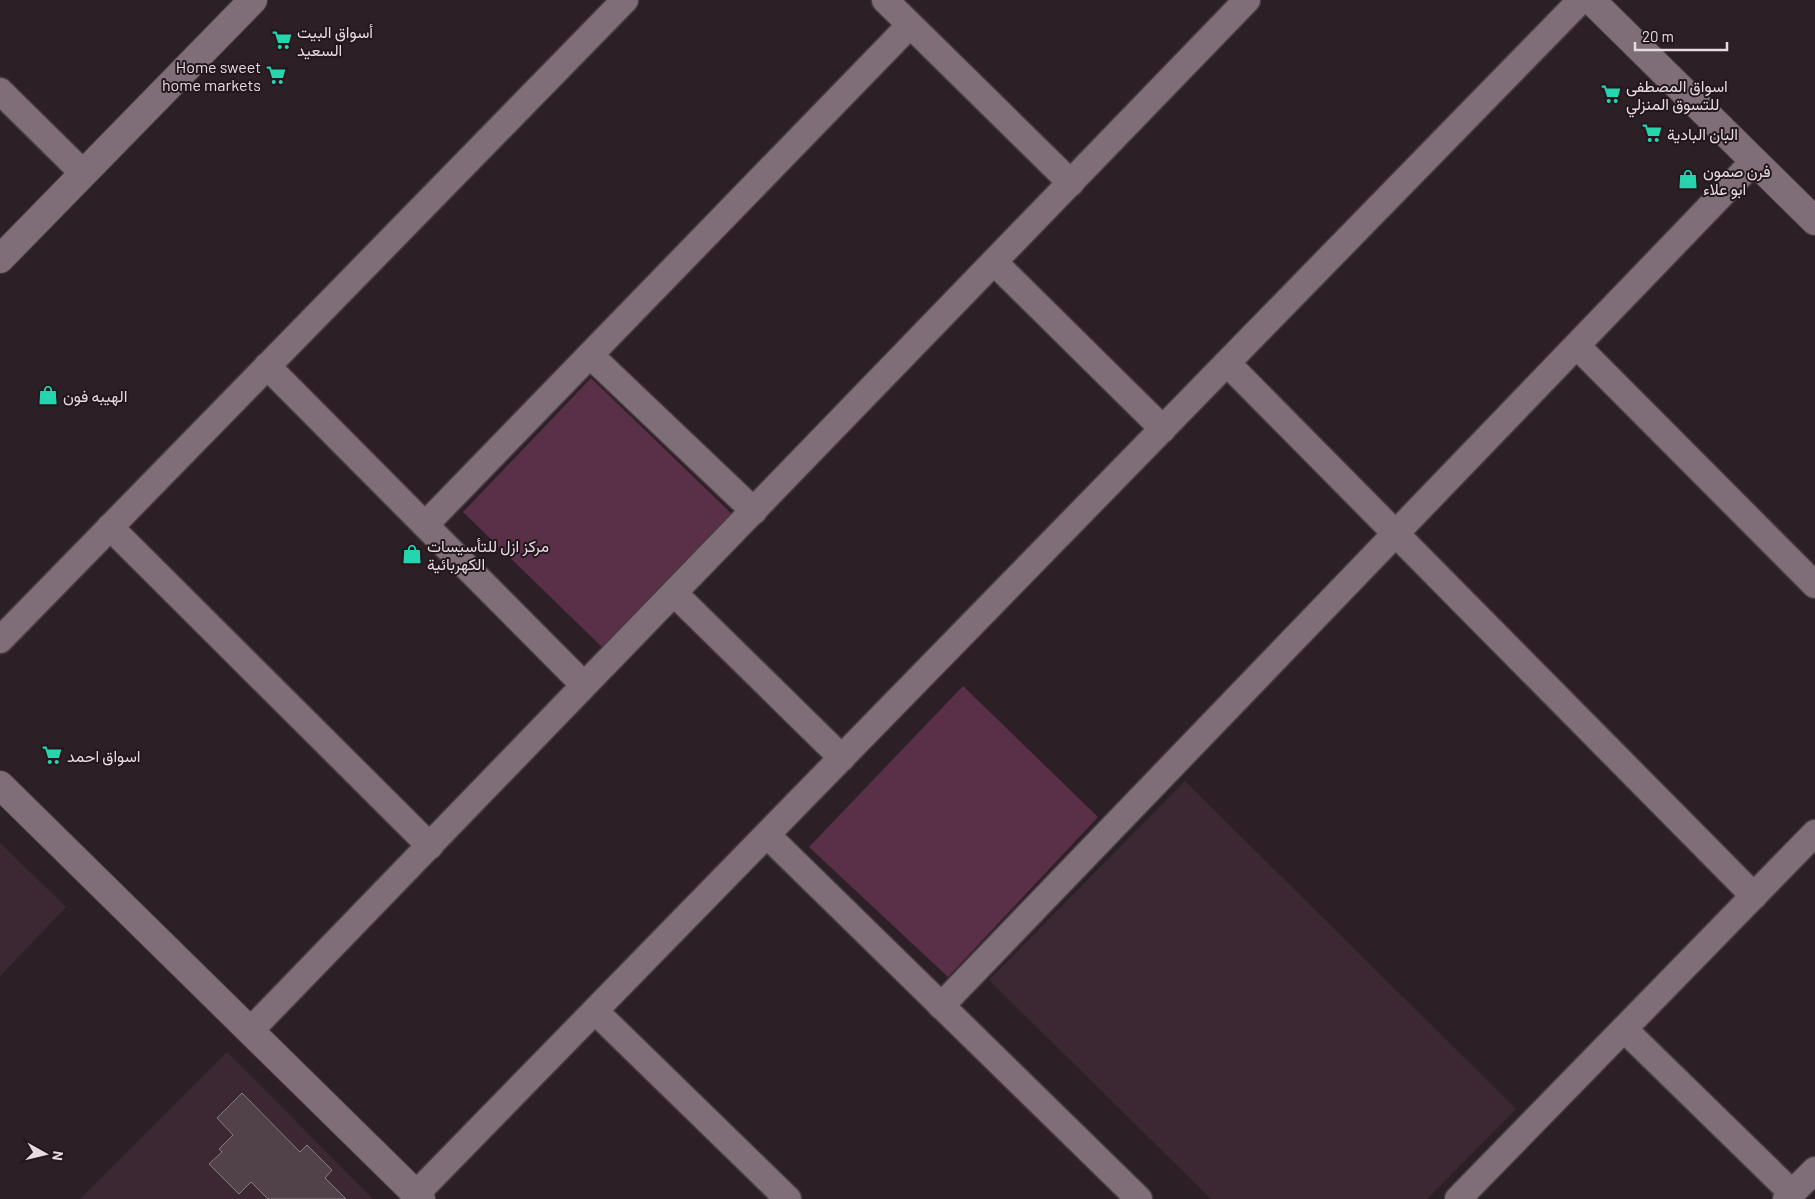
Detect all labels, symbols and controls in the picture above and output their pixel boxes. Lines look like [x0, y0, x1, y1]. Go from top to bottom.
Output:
scale bar [1635, 20, 1728, 52]
place label: أسواق البيت السعيد [297, 22, 373, 60]
text: 20 m [1642, 27, 1674, 45]
supermarket icon: أسواق البيت السعيد [271, 29, 293, 51]
place label: Home sweet home markets [162, 57, 261, 94]
supermarket icon: Home sweet home markets [265, 64, 287, 86]
place label: اسواق المصطفى للتسوق المنزلي [1626, 76, 1728, 118]
supermarket icon: اسواق المصطفى للتسوق المنزلي [1600, 83, 1622, 105]
supermarket icon: البان البادية [1641, 122, 1663, 144]
place label: البان البادية [1667, 124, 1738, 144]
place label: فرن صمون ابو علاء [1703, 161, 1771, 200]
shop icon: فرن صمون ابو علاء [1677, 168, 1699, 190]
shop icon: الهيبه فون [37, 384, 59, 406]
place label: الهيبه فون [63, 386, 127, 407]
place label: مركز ازل للتأسيسات الكهربائية [427, 536, 549, 575]
shop icon: مركز ازل للتأسيسات الكهربائية [401, 543, 423, 565]
supermarket icon: اسواق احمد [41, 744, 63, 766]
place label: اسواق احمد [67, 746, 141, 767]
north arrow [20, 1129, 70, 1179]
text: N [49, 1150, 67, 1162]

